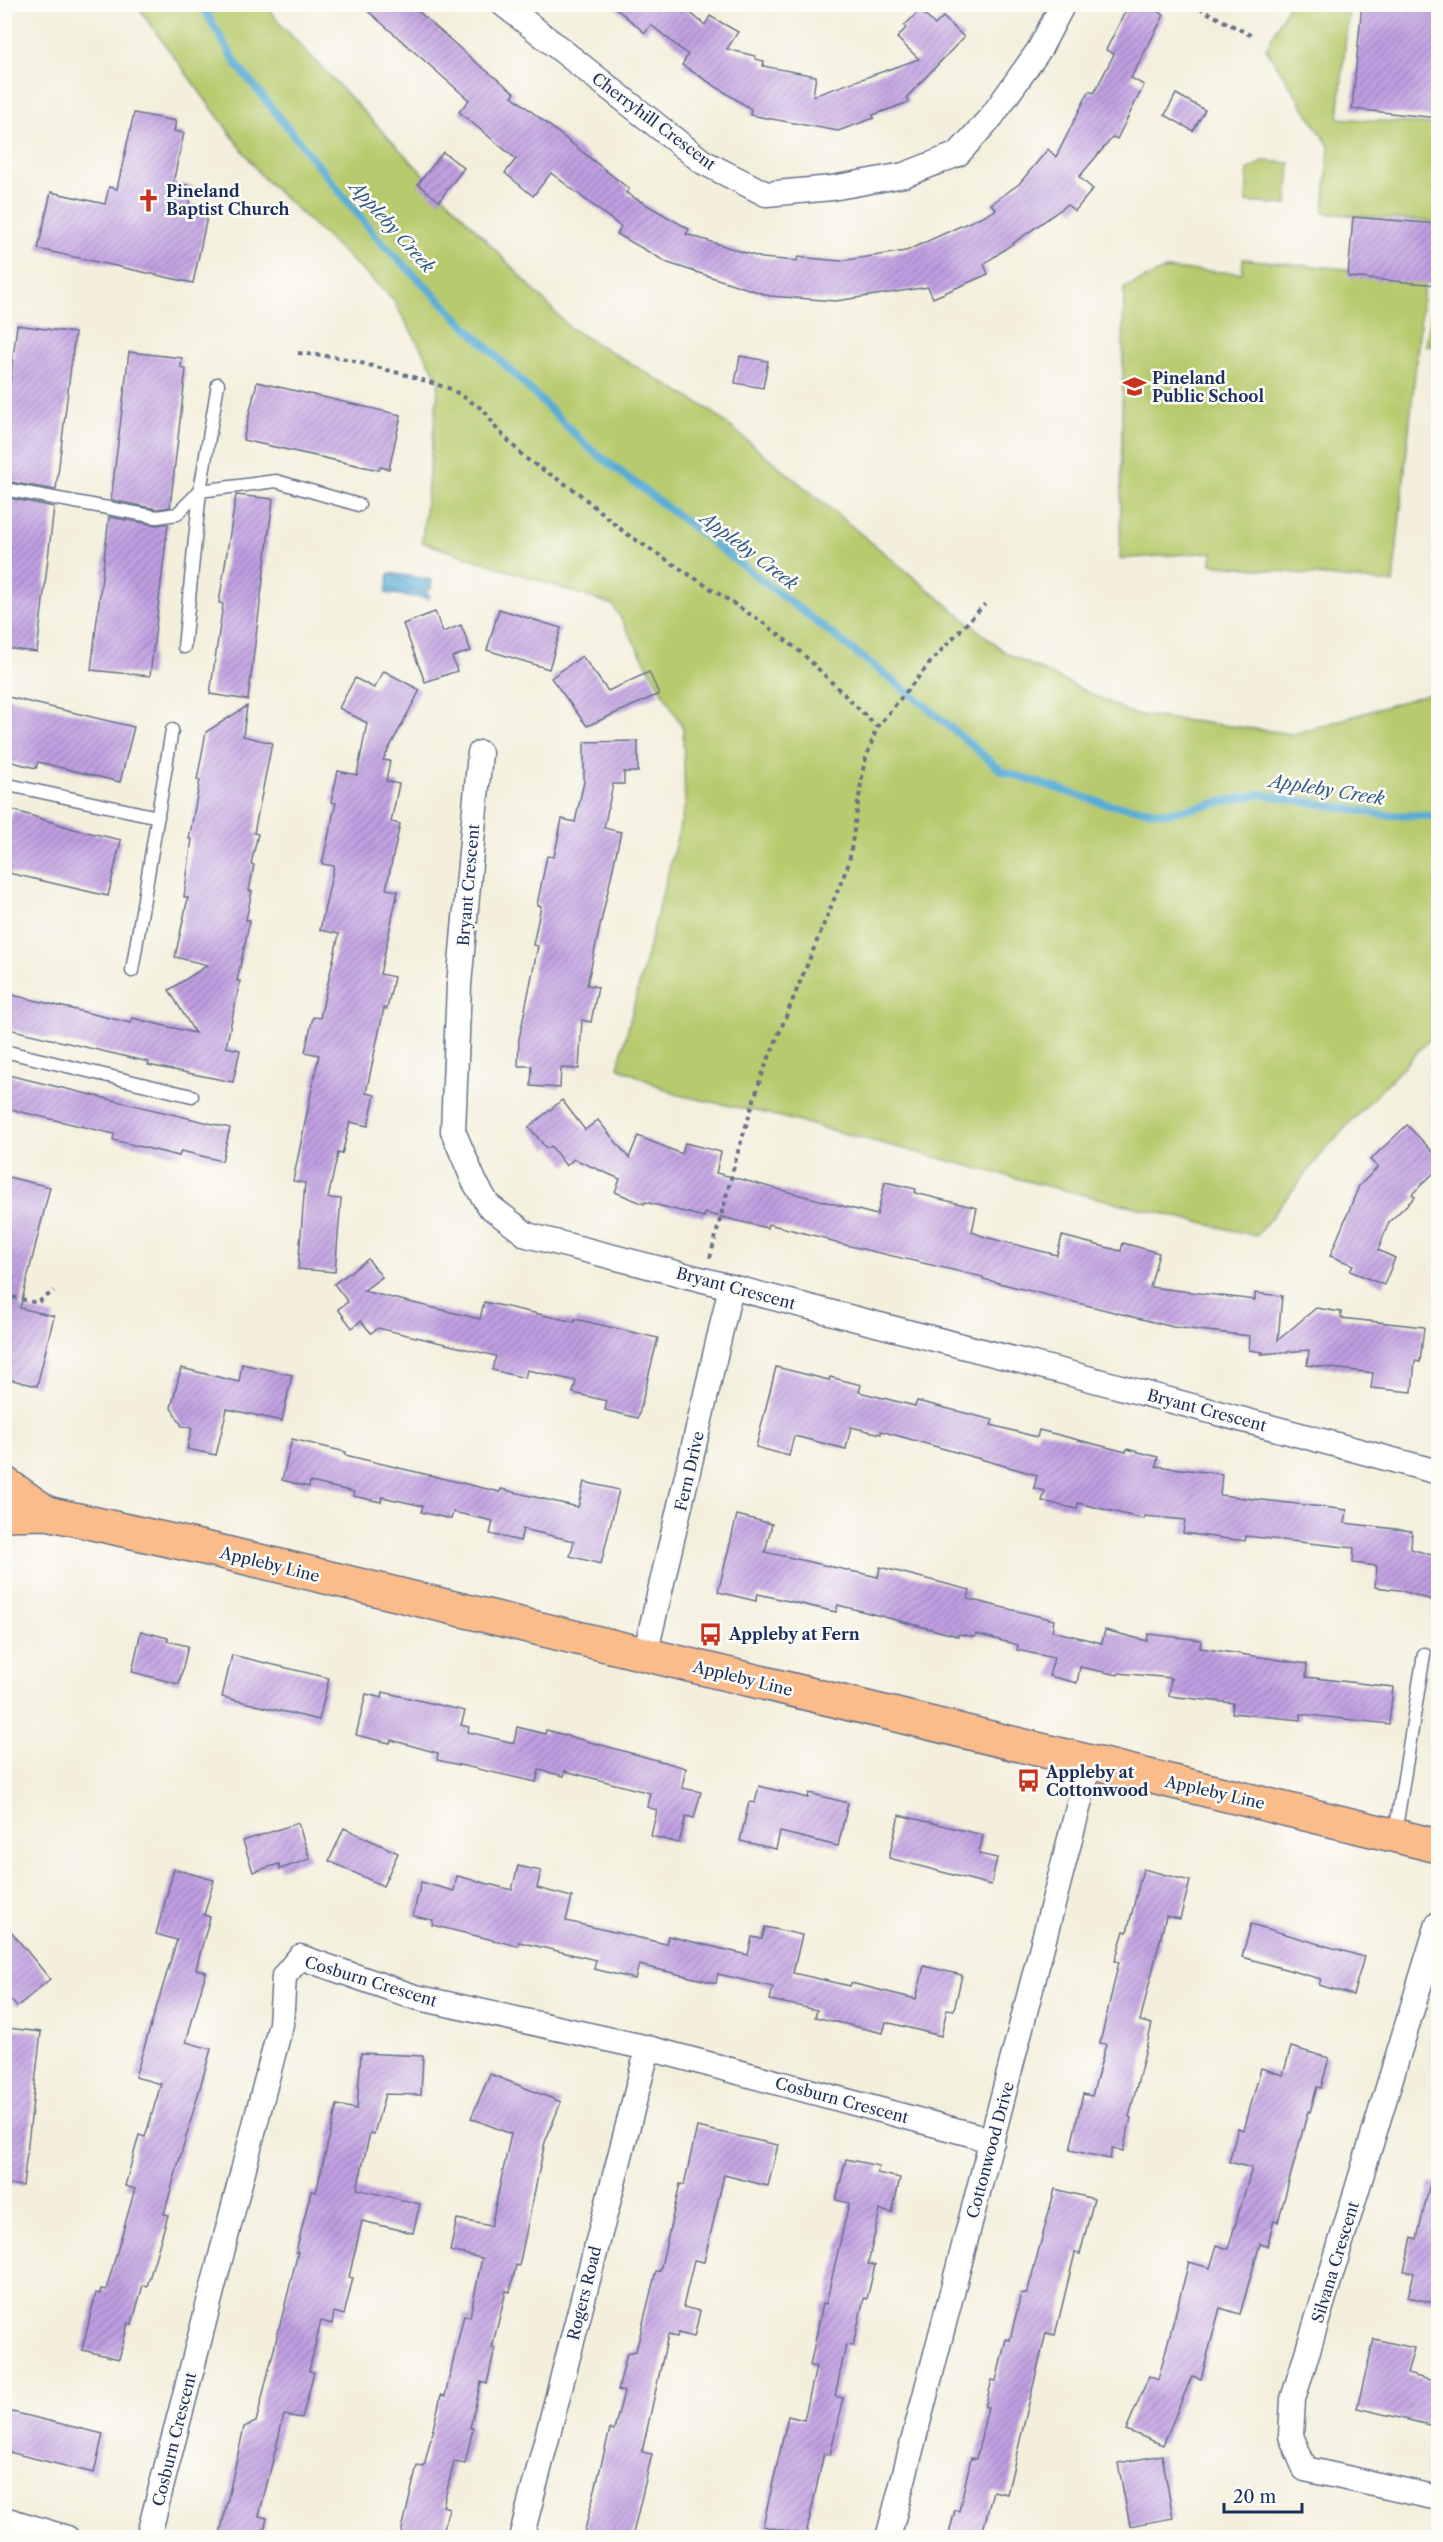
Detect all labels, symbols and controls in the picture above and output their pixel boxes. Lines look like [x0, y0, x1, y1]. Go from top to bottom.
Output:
street label: Cherryhill Crescent [588, 68, 720, 174]
water label: Appleby Creek [343, 174, 440, 278]
place label: Pineland Baptist Church [166, 181, 290, 219]
church icon: Pineland Baptist Church [135, 187, 161, 213]
place label: Pineland Public School [1152, 368, 1265, 406]
school or university icon: Pineland Public School [1121, 374, 1147, 400]
water label: Appleby Creek [694, 505, 803, 595]
water label: Appleby Creek [1265, 770, 1387, 810]
street label: Bryant Crescent [453, 823, 483, 947]
street label: Bryant Crescent [674, 1262, 798, 1314]
street label: Bryant Crescent [1145, 1384, 1269, 1436]
street label: Fern Drive [670, 1429, 708, 1513]
street label: Appleby Line [217, 1542, 322, 1586]
bus stop icon: Appleby at Fern [698, 1621, 724, 1647]
place label: Appleby at Fern [728, 1624, 860, 1644]
street label: Appleby Line [690, 1656, 795, 1700]
place label: Appleby at Cottonwood [1045, 1762, 1149, 1800]
bus stop icon: Appleby at Cottonwood [1015, 1768, 1041, 1794]
street label: Appleby Line [1162, 1771, 1267, 1813]
street label: Cosburn Crescent [302, 1951, 440, 2011]
street label: Cosburn Crescent [773, 2073, 911, 2128]
street label: Cottonwood Drive [962, 2079, 1018, 2221]
street label: Silvana Crescent [1307, 2198, 1363, 2325]
street label: Rogers Road [563, 2244, 605, 2342]
street label: Cosburn Crescent [148, 2370, 200, 2508]
scale bar [1224, 2476, 1302, 2514]
text: 20 m [1233, 2486, 1277, 2508]

